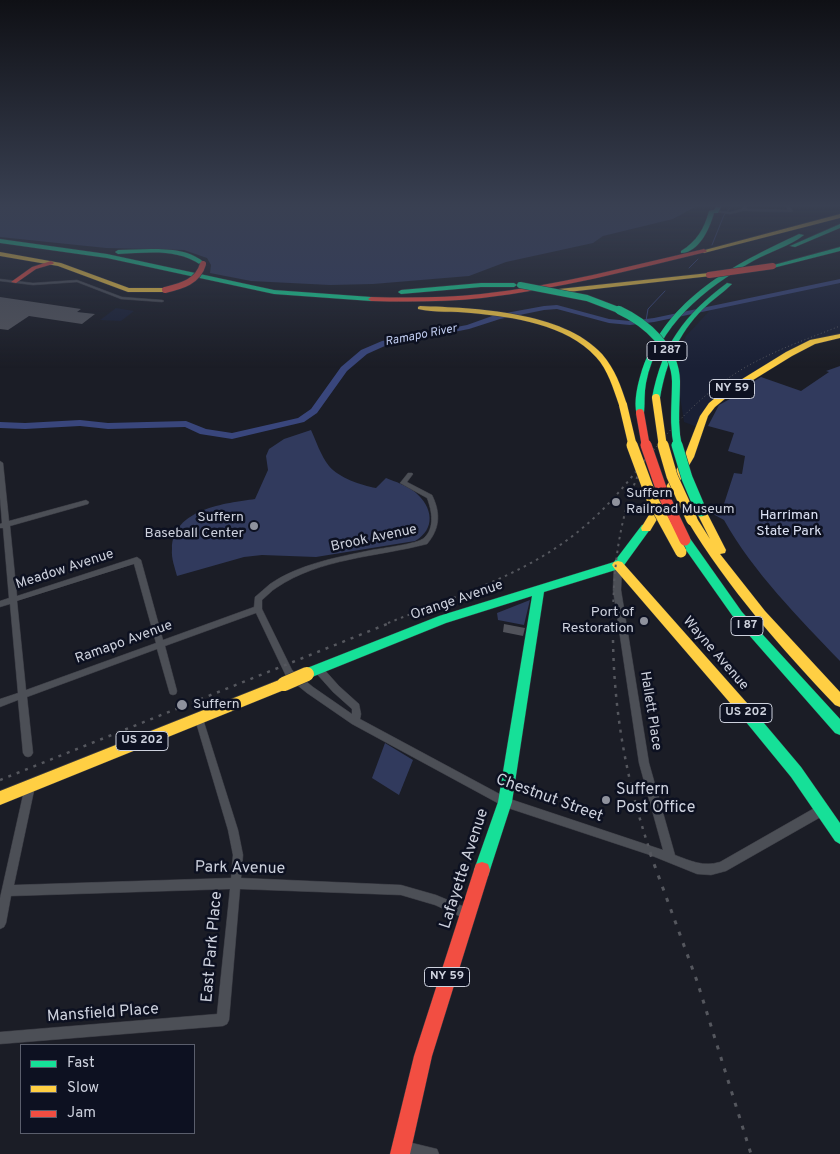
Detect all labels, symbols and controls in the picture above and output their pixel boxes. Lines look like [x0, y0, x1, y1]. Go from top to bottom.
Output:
water label: Ramapo River [384, 322, 458, 350]
road number: I 287 [647, 342, 687, 361]
road number: NY 59 [710, 379, 754, 398]
place label: Suffern Railroad Museum [626, 486, 735, 518]
marker: Suffern Railroad Museum [610, 496, 622, 508]
park label: Harriman State Park [756, 508, 822, 540]
place label: Suffern Baseball Center [145, 510, 244, 542]
marker: Suffern Baseball Center [248, 520, 260, 532]
street label: Brook Avenue [329, 522, 419, 556]
street label: Meadow Avenue [14, 546, 116, 594]
street label: Orange Avenue [409, 577, 505, 625]
place label: Port of Restoration [562, 605, 634, 638]
street label: Wayne Avenue [678, 614, 752, 694]
marker: Port of Restoration [638, 615, 650, 627]
road number: I 87 [731, 616, 763, 636]
street label: Ramapo Avenue [73, 618, 175, 668]
street label: Hallett Place [635, 670, 665, 752]
place label: Suffern [193, 697, 240, 713]
marker: Suffern [175, 698, 189, 712]
road number: US 202 [720, 704, 772, 722]
road number: US 202 [116, 731, 168, 750]
street label: Chestnut Street [493, 771, 605, 827]
place label: Suffern Post Office [616, 781, 695, 819]
marker: Suffern Post Office [600, 794, 612, 806]
street label: Lafayette Avenue [436, 806, 494, 932]
street label: Park Avenue [195, 859, 285, 879]
street label: East Park Place [199, 891, 227, 1003]
road number: NY 59 [424, 968, 470, 986]
street label: Mansfield Place [46, 1001, 160, 1027]
legend [20, 1044, 195, 1134]
text: Fast [67, 1054, 95, 1073]
text: Slow [67, 1079, 99, 1098]
text: Jam [67, 1104, 96, 1123]

